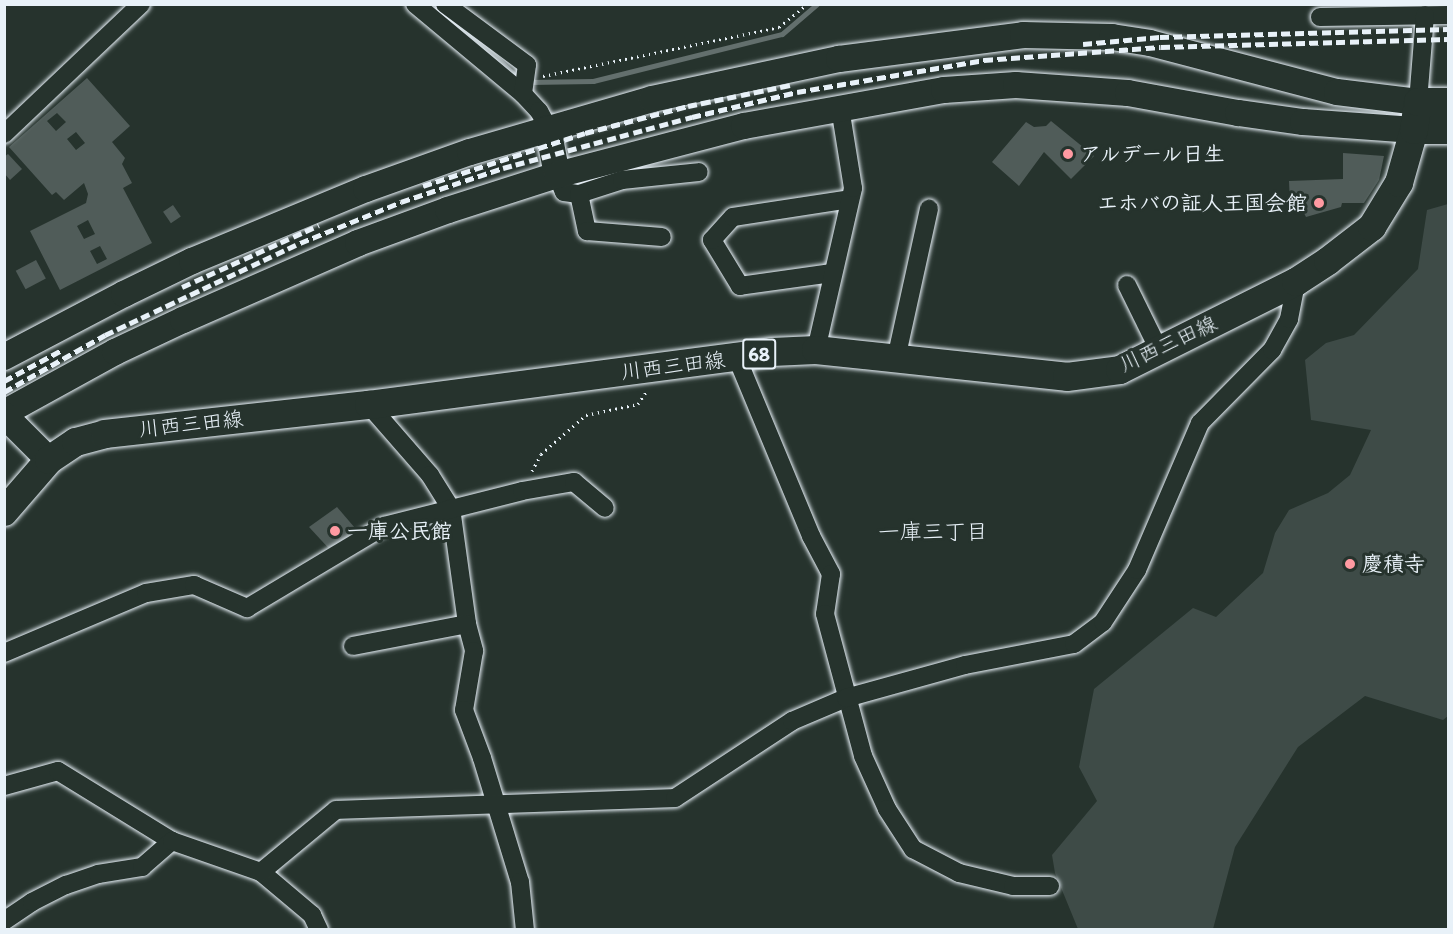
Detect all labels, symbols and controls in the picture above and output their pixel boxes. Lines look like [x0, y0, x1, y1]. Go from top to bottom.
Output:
place label: アルデール日生 [1080, 141, 1227, 167]
marker: アルデール日生 [1061, 147, 1075, 161]
place label: エホバの証人王国会館 [1097, 190, 1307, 216]
marker: エホバの証人王国会館 [1312, 196, 1326, 210]
street label: 川西三田線 [1115, 310, 1221, 378]
road number: 68 [741, 337, 777, 371]
street label: 川西三田線 [619, 347, 727, 385]
street label: 川西三田線 [137, 406, 245, 442]
place label: 一庫公民館 [347, 518, 452, 544]
district label: 一庫三丁目 [878, 519, 988, 545]
marker: 一庫公民館 [328, 524, 342, 538]
place label: 慶積寺 [1362, 551, 1425, 577]
marker: 慶積寺 [1343, 557, 1357, 571]

